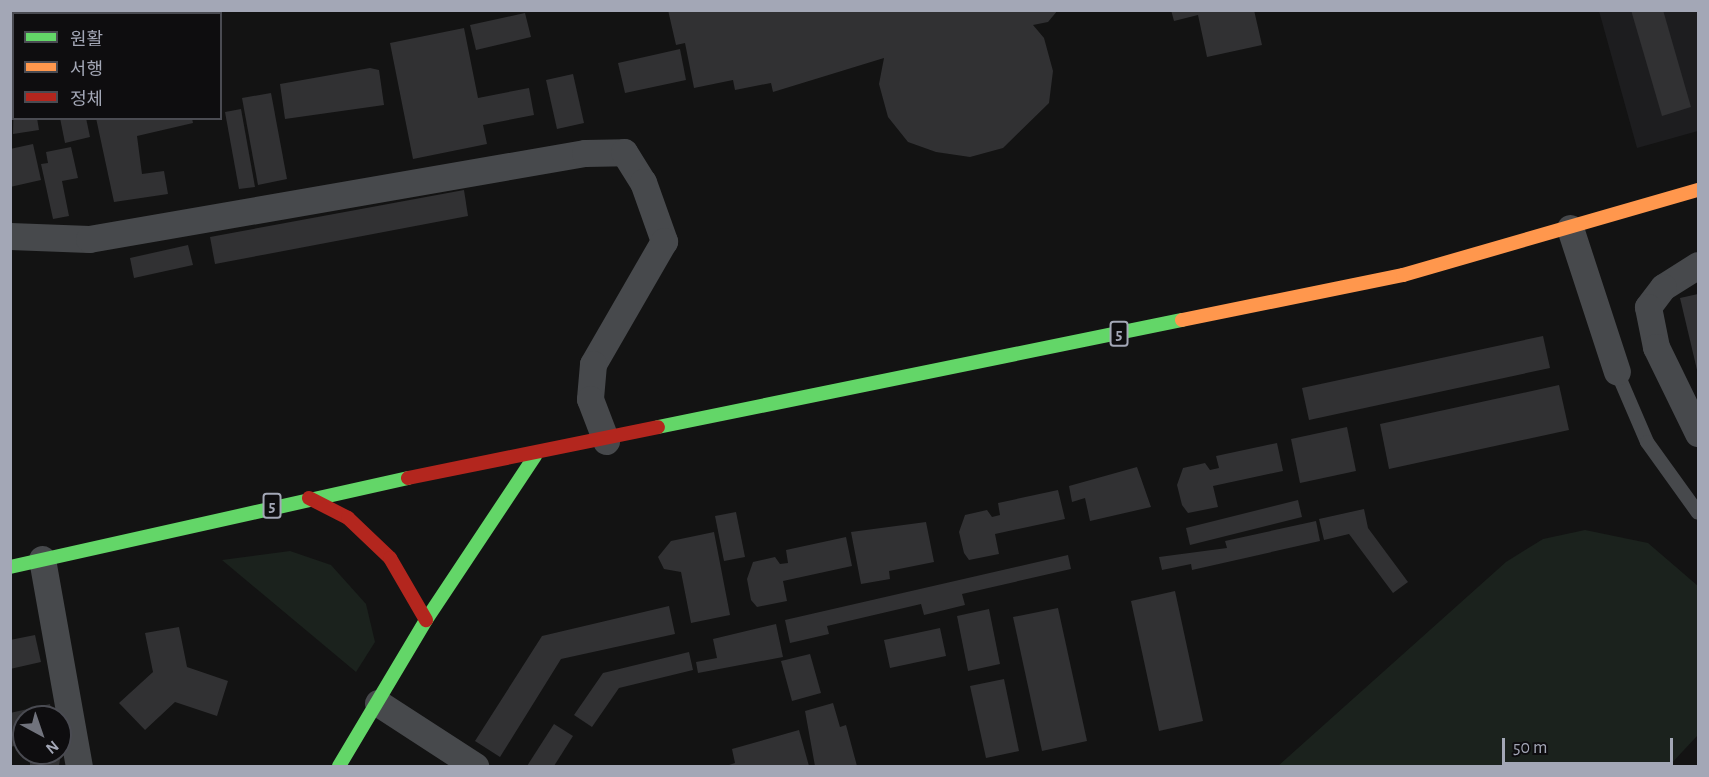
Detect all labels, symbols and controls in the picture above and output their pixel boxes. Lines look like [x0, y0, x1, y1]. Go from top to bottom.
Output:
legend [12, 12, 222, 120]
text: 원활 [70, 31, 103, 49]
text: 서행 [70, 61, 103, 79]
text: 정체 [70, 91, 103, 109]
road number: 5 [1108, 321, 1130, 347]
road number: 5 [262, 493, 282, 519]
north arrow [12, 705, 72, 765]
scale bar [1505, 726, 1676, 764]
text: N [43, 738, 62, 757]
text: 50 m [1513, 739, 1547, 757]

